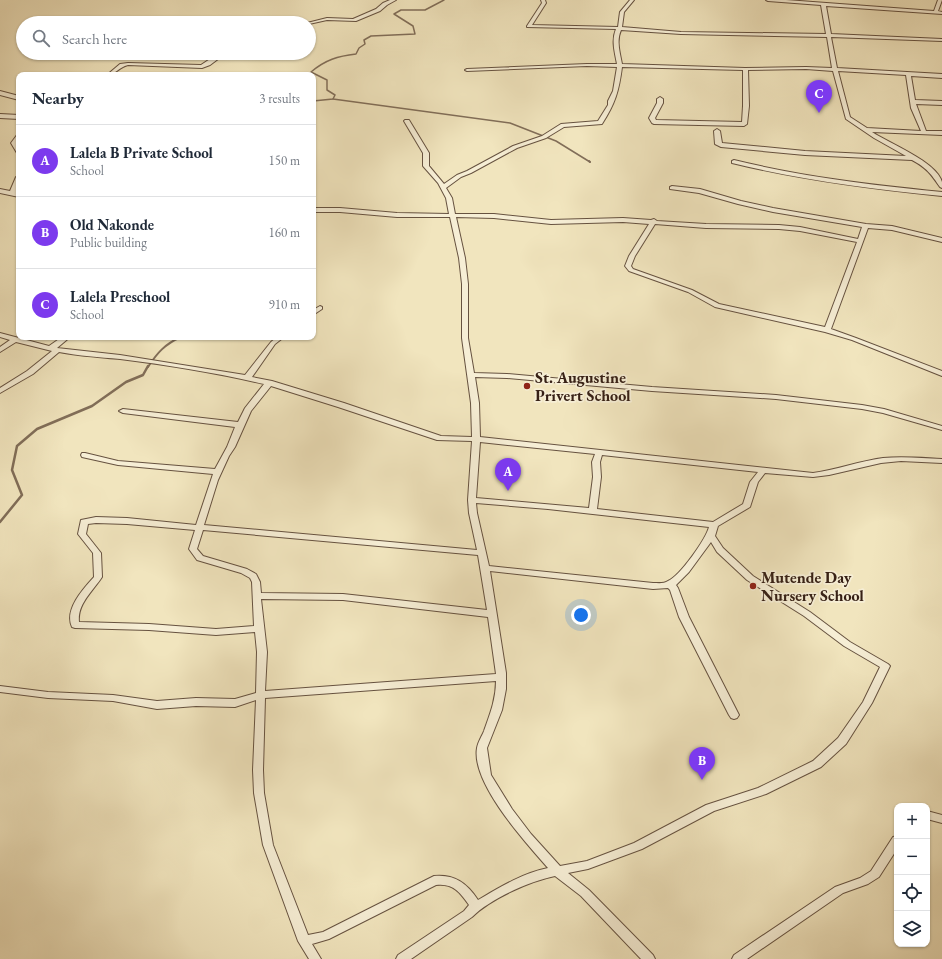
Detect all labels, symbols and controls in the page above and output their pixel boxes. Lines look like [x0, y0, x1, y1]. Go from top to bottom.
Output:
search box [16, 16, 316, 60]
icon: search [30, 27, 52, 49]
text: Search here [62, 29, 127, 48]
pin: C [806, 80, 832, 113]
text: Nearby [32, 87, 84, 109]
text: 3 results [259, 90, 300, 107]
text: Lalela B Private School [70, 143, 213, 162]
text: A [40, 152, 50, 169]
text: 150 m [269, 152, 300, 169]
text: School [70, 162, 104, 179]
text: Old Nakonde [70, 215, 154, 234]
text: B [41, 224, 49, 241]
text: 160 m [269, 224, 300, 241]
text: Public building [70, 234, 147, 251]
text: Lalela Preschool [70, 287, 170, 306]
text: C [40, 296, 50, 313]
text: 910 m [269, 296, 300, 313]
text: School [70, 306, 104, 323]
place label: St. Augustine Privert School [535, 367, 631, 406]
marker: St. Augustine Privert School [522, 381, 532, 391]
pin: A [495, 458, 521, 491]
place label: Mutende Day Nursery School [761, 567, 864, 606]
marker: Mutende Day Nursery School [748, 581, 758, 591]
your location [571, 605, 591, 625]
pin: B [689, 747, 715, 780]
map controls [894, 803, 930, 947]
button: + [894, 803, 930, 839]
button: − [894, 839, 930, 875]
button: locate [894, 875, 930, 911]
button: layers [894, 911, 930, 947]

